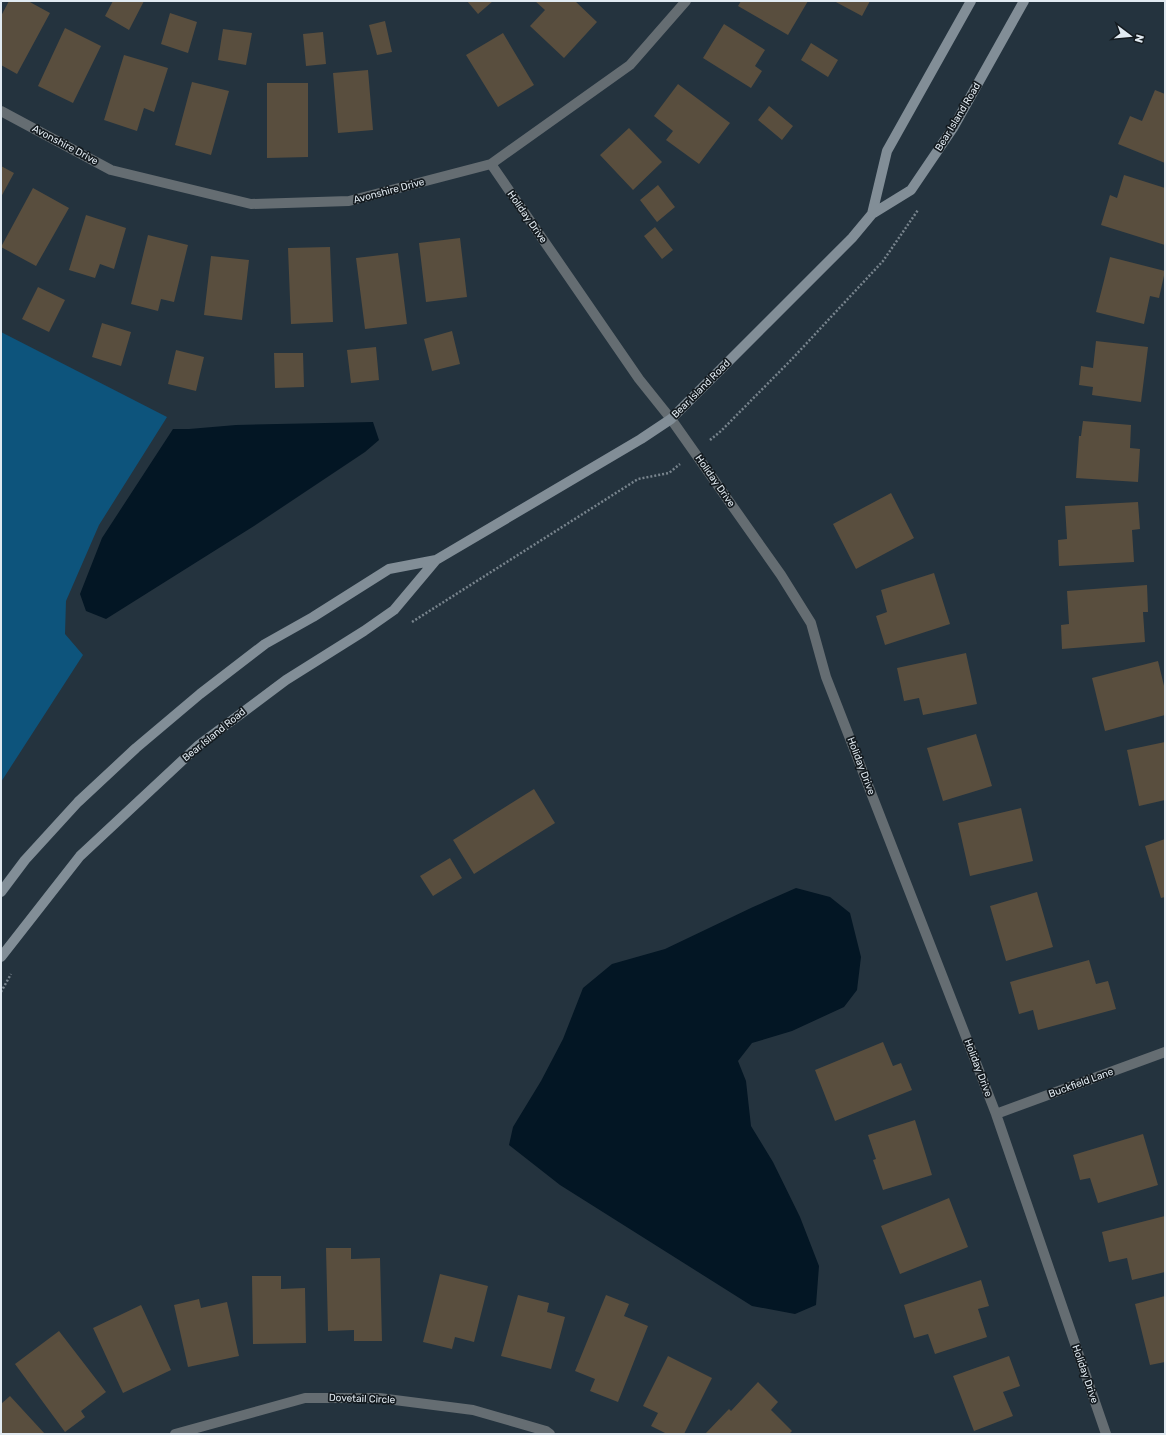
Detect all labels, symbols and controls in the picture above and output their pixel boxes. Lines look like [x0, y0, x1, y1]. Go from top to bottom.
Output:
north arrow [1110, 16, 1150, 56]
text: N [1132, 33, 1146, 44]
street label: Bear Island Road [933, 81, 983, 153]
street label: Avonshire Drive [30, 123, 100, 168]
street label: Avonshire Drive [352, 176, 426, 206]
street label: Holiday Drive [505, 189, 550, 246]
street label: Bear Island Road [669, 357, 733, 421]
street label: Holiday Drive [693, 453, 738, 510]
street label: Bear Island Road [180, 706, 248, 764]
street label: Holiday Drive [844, 735, 878, 797]
street label: Holiday Drive [961, 1037, 995, 1099]
street label: Buckfield Lane [1047, 1066, 1115, 1100]
street label: Holiday Drive [1069, 1343, 1101, 1405]
street label: Dovetail Circle [329, 1392, 396, 1406]

